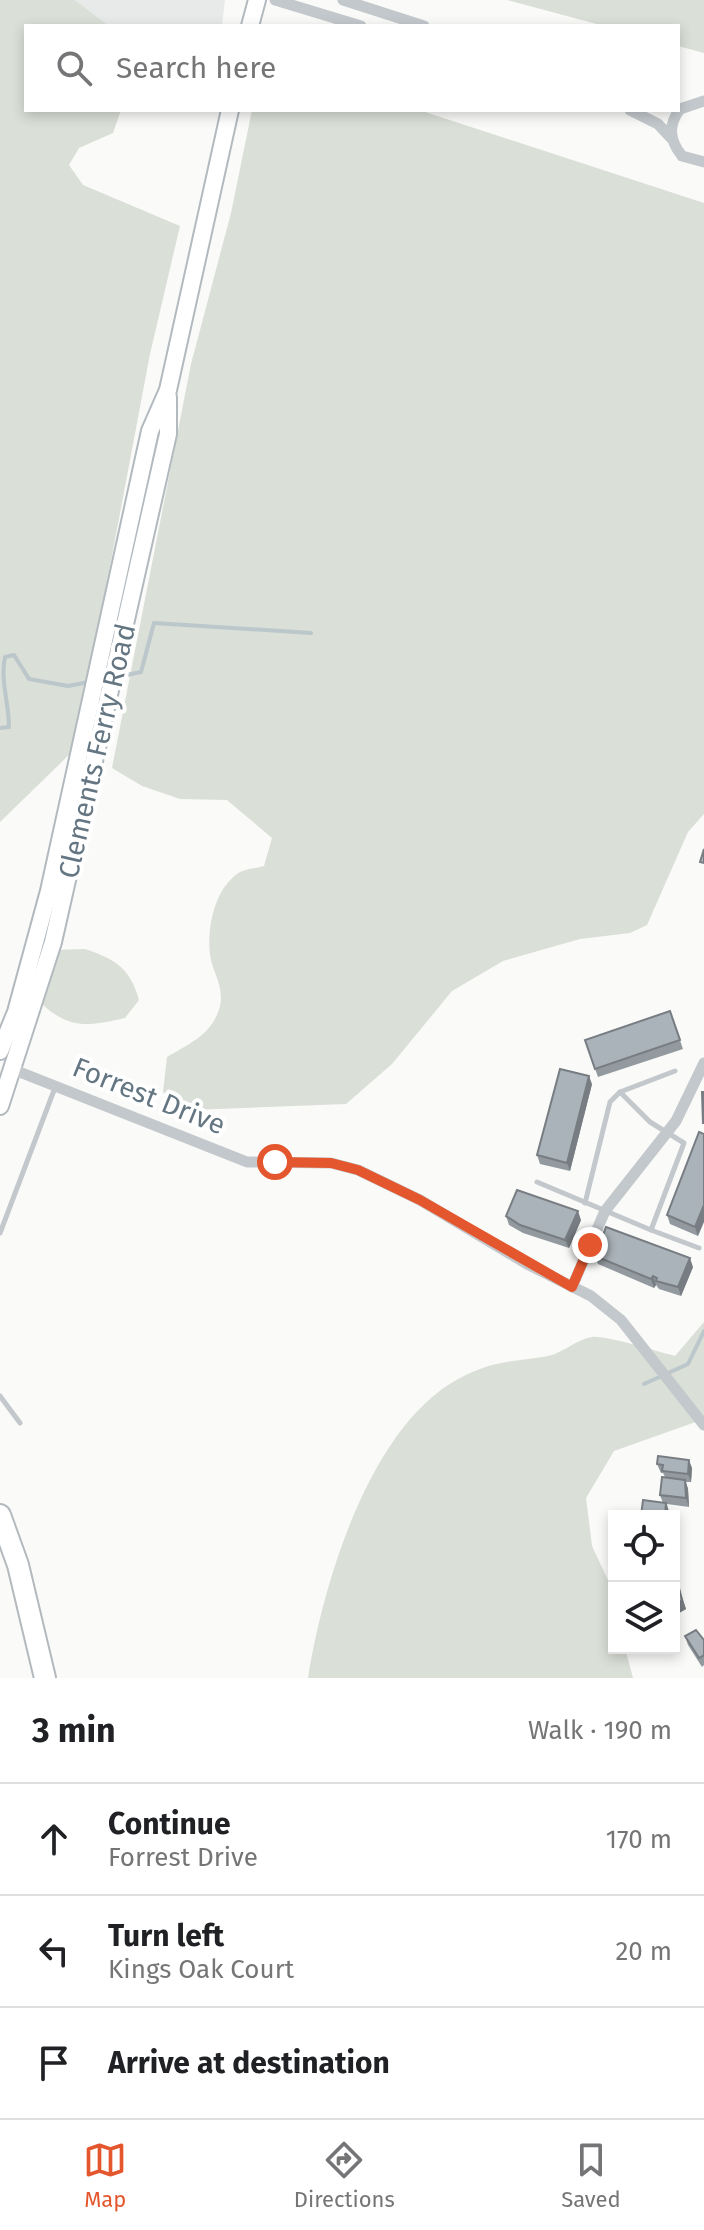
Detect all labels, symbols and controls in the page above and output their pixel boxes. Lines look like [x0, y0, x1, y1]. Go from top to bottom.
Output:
search box [24, 24, 680, 112]
icon: search [52, 46, 96, 90]
text: Search here [116, 50, 276, 86]
street label: Clements Ferry Road [52, 620, 142, 882]
street label: Forrest Drive [68, 1050, 230, 1142]
route start [257, 1144, 293, 1180]
route end [572, 1227, 608, 1263]
map controls [608, 1510, 680, 1654]
button: locate [608, 1510, 680, 1582]
button: layers [608, 1582, 680, 1654]
text: 3 min [32, 1710, 116, 1751]
text: Walk · 190 m [528, 1715, 672, 1746]
text: Continue [108, 1806, 231, 1842]
icon: ahead [32, 1817, 76, 1861]
text: 170 m [606, 1824, 672, 1855]
text: Forrest Drive [108, 1842, 258, 1873]
text: Turn left [108, 1918, 224, 1954]
icon: left [32, 1929, 76, 1973]
text: 20 m [615, 1936, 672, 1967]
text: Kings Oak Court [108, 1954, 294, 1985]
icon: arrive [32, 2041, 76, 2085]
text: Arrive at destination [108, 2045, 390, 2081]
tab: Map [83, 2138, 127, 2213]
tab: Directions [294, 2138, 395, 2213]
tab: Saved [561, 2138, 621, 2213]

